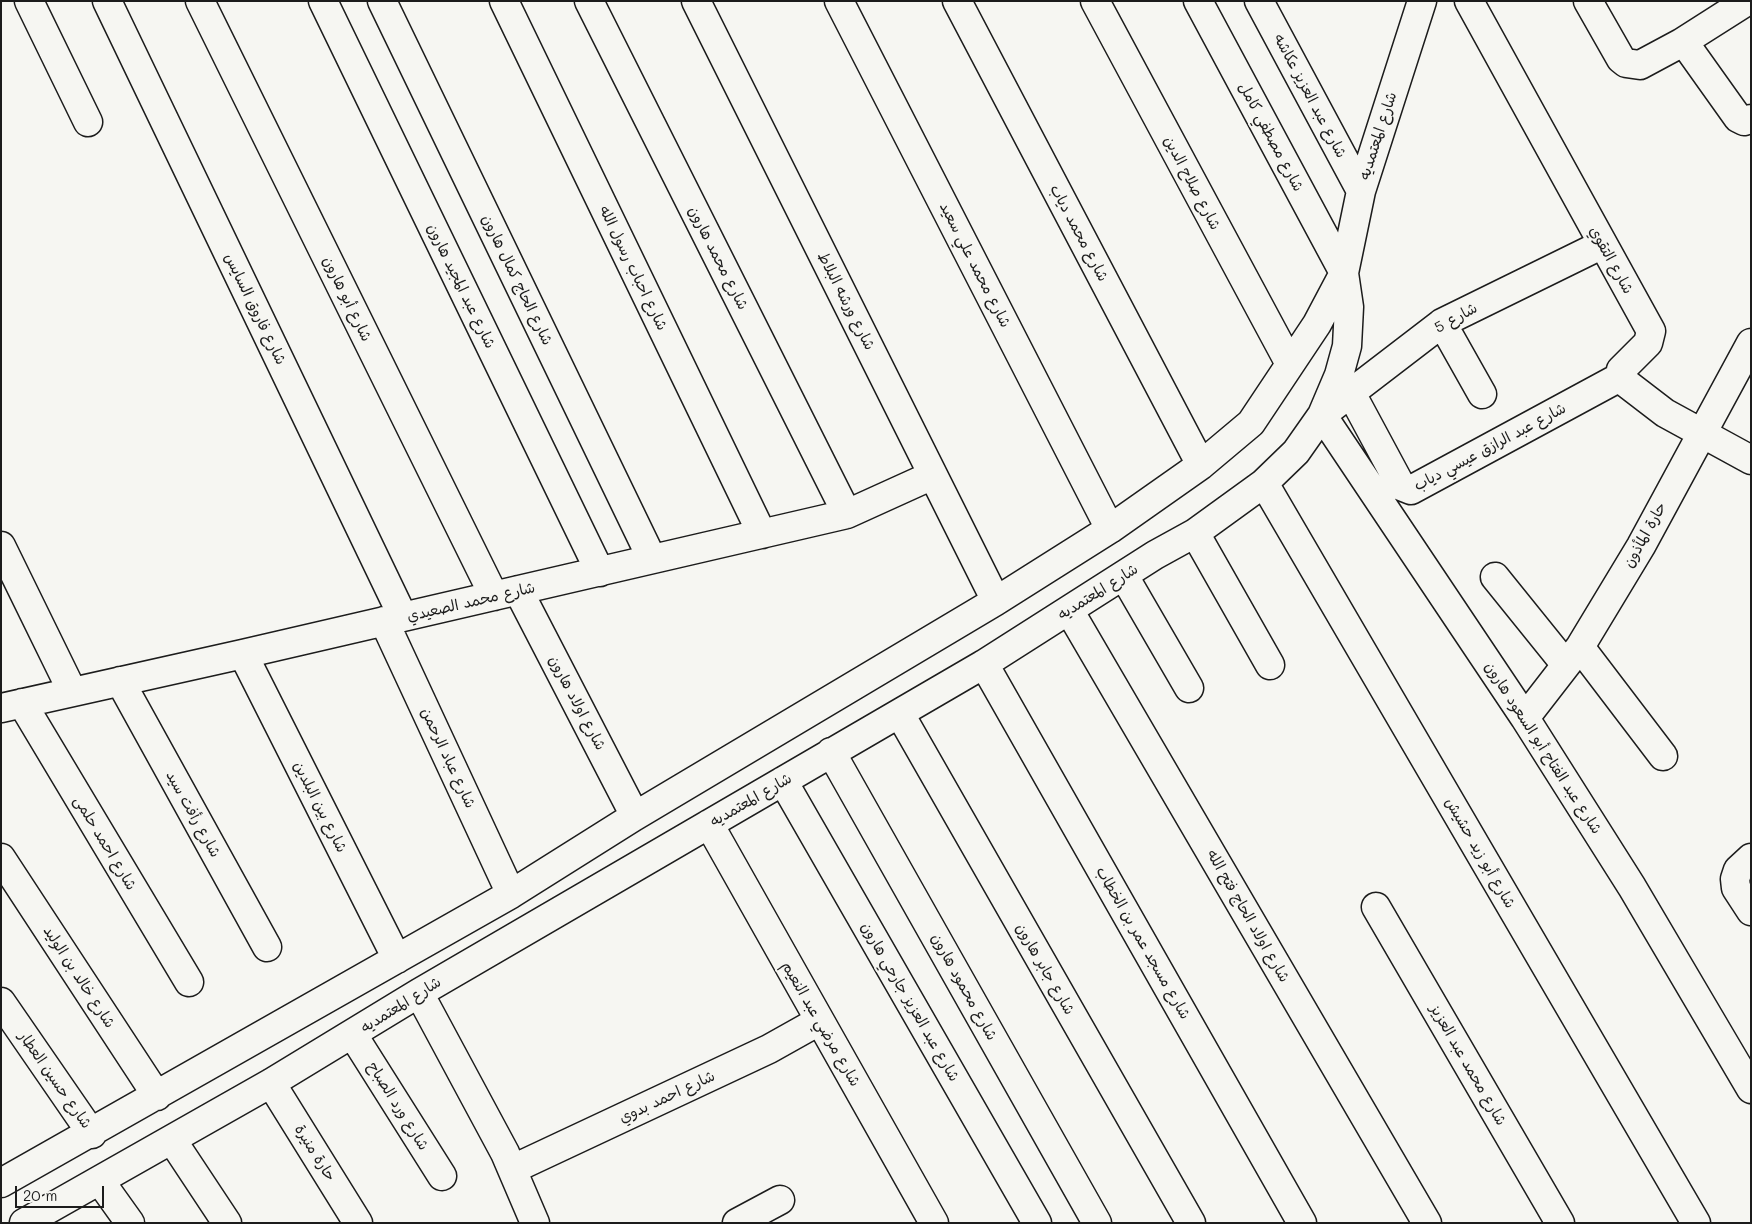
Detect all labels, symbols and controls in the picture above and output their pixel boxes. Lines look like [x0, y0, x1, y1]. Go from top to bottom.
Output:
street label: شارع عبد العزيز عكاشه [1270, 31, 1350, 161]
street label: شارع مصطفي كامل [1235, 79, 1307, 195]
street label: شارع المعتمديه [1355, 90, 1401, 182]
street label: شارع صلاح الدين [1160, 133, 1224, 233]
street label: شارع محمد دياب [1046, 181, 1112, 285]
street label: شارع محمد علي سعيد [936, 199, 1014, 331]
street label: شارع احباب رسول الله [595, 203, 671, 333]
street label: شارع محمد هارون [684, 203, 752, 313]
street label: شارع الحاج كمال هارون [478, 212, 556, 348]
street label: شارع عبد المجيد هارون [423, 221, 499, 351]
street label: شارع التقوي [1585, 223, 1637, 297]
street label: شارع ورشه البلاط [813, 249, 879, 353]
street label: شارع فاروق السايس [220, 250, 290, 368]
street label: شارع أبو هارون [319, 254, 375, 344]
street label: شارع 5 [1432, 299, 1480, 337]
street label: شارع عبد الرازق عيسي دياب [1411, 399, 1569, 495]
street label: حارة المأذون [1620, 499, 1670, 571]
street label: شارع المعتمديه [1054, 560, 1142, 624]
street label: شارع محمد الصعيدي [405, 579, 537, 625]
street label: شارع اولاد هارون [545, 653, 609, 753]
street label: شارع عبد الفتاح أبو السعود هارون [1481, 659, 1605, 837]
street label: شارع عباد الرحمن [417, 705, 479, 811]
street label: شارع بين البلدين [289, 758, 351, 856]
street label: شارع رأفت سيد [162, 768, 224, 860]
street label: شارع المعتمديه [707, 769, 795, 831]
street label: شارع احمد حلمى [70, 793, 140, 893]
street label: شارع أبو زيد حشيش [1441, 794, 1519, 912]
street label: شارع اولاد الحاج فتح الله [1203, 846, 1293, 986]
street label: شارع مسجد عمر بن الخطاب [1092, 863, 1194, 1023]
street label: شارع عبد العزيز جارحي هارون [857, 919, 963, 1085]
street label: شارع جابر هارون [1012, 920, 1078, 1018]
street label: شارع خالد بن الوليد [39, 923, 119, 1031]
street label: شارع محمود هارون [927, 930, 1001, 1044]
street label: شارع مرضي عبد النعيم [778, 958, 864, 1090]
street label: شارع المعتمديه [357, 973, 445, 1037]
street label: شارع محمد عبد العزيز [1426, 1001, 1510, 1129]
street label: شارع حسين العطار [15, 1028, 95, 1132]
street label: شارع ورد الصباح [364, 1058, 432, 1154]
street label: شارع احمد بدوي [616, 1067, 718, 1127]
street label: حارة منيرة [291, 1121, 339, 1185]
scale bar [18, 1176, 106, 1208]
text: 20 m [23, 1185, 57, 1205]

